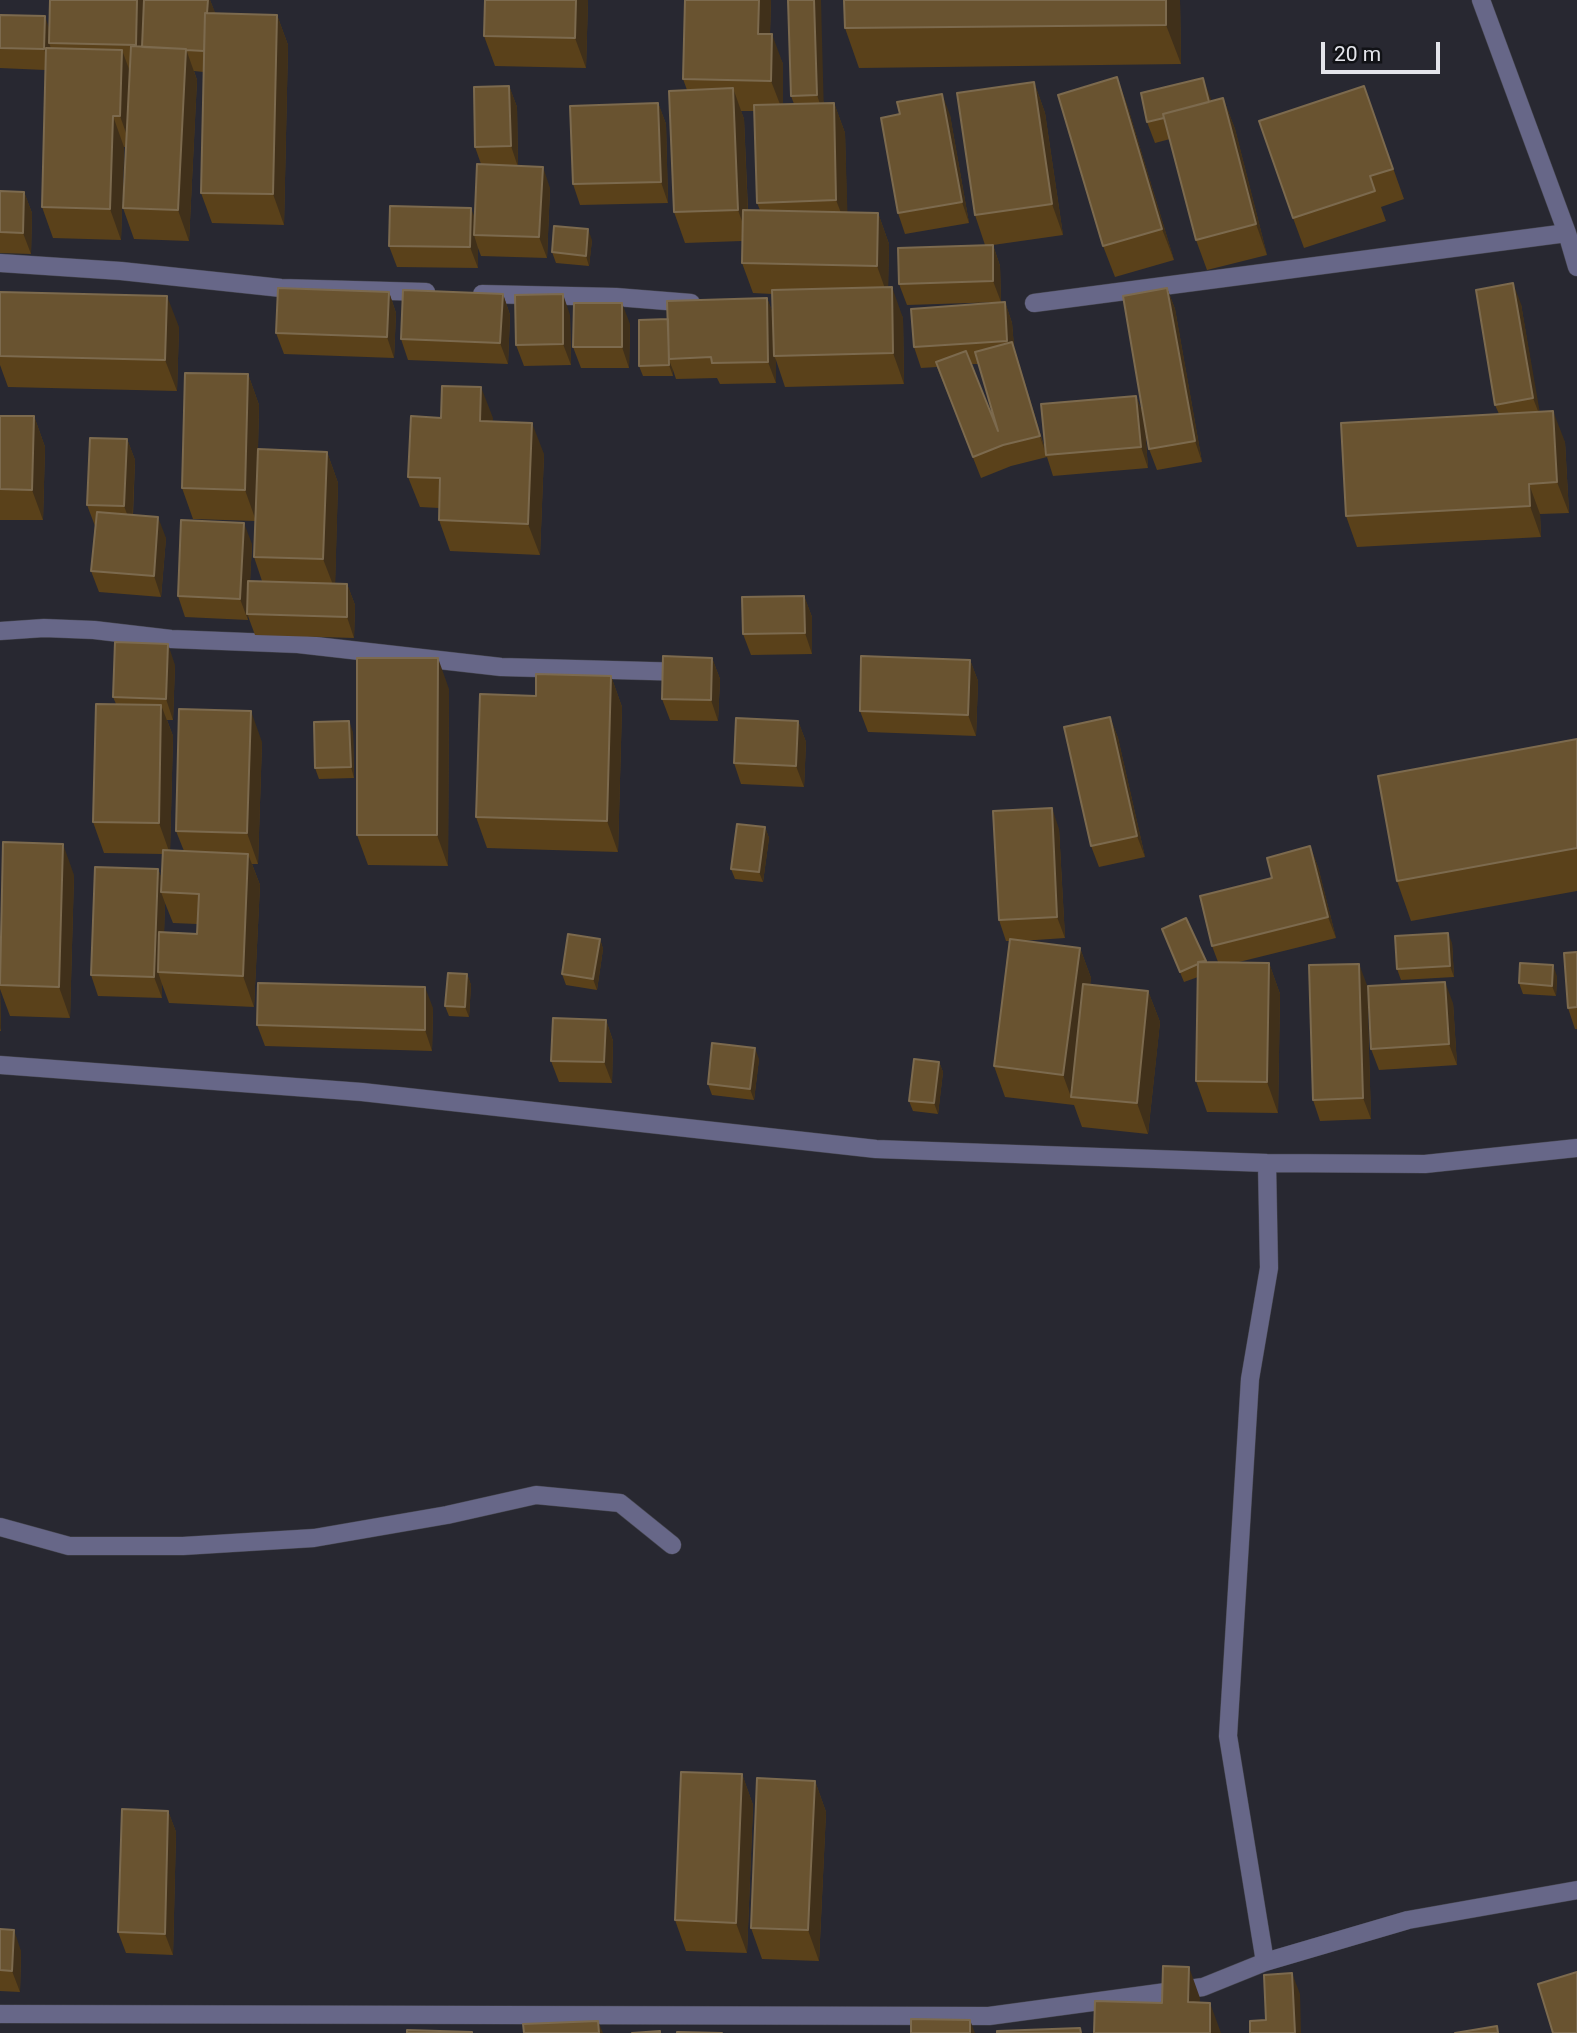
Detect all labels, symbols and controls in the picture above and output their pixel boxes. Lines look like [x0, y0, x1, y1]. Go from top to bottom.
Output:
scale bar [1325, 28, 1444, 72]
text: 20 m [1334, 42, 1381, 66]

